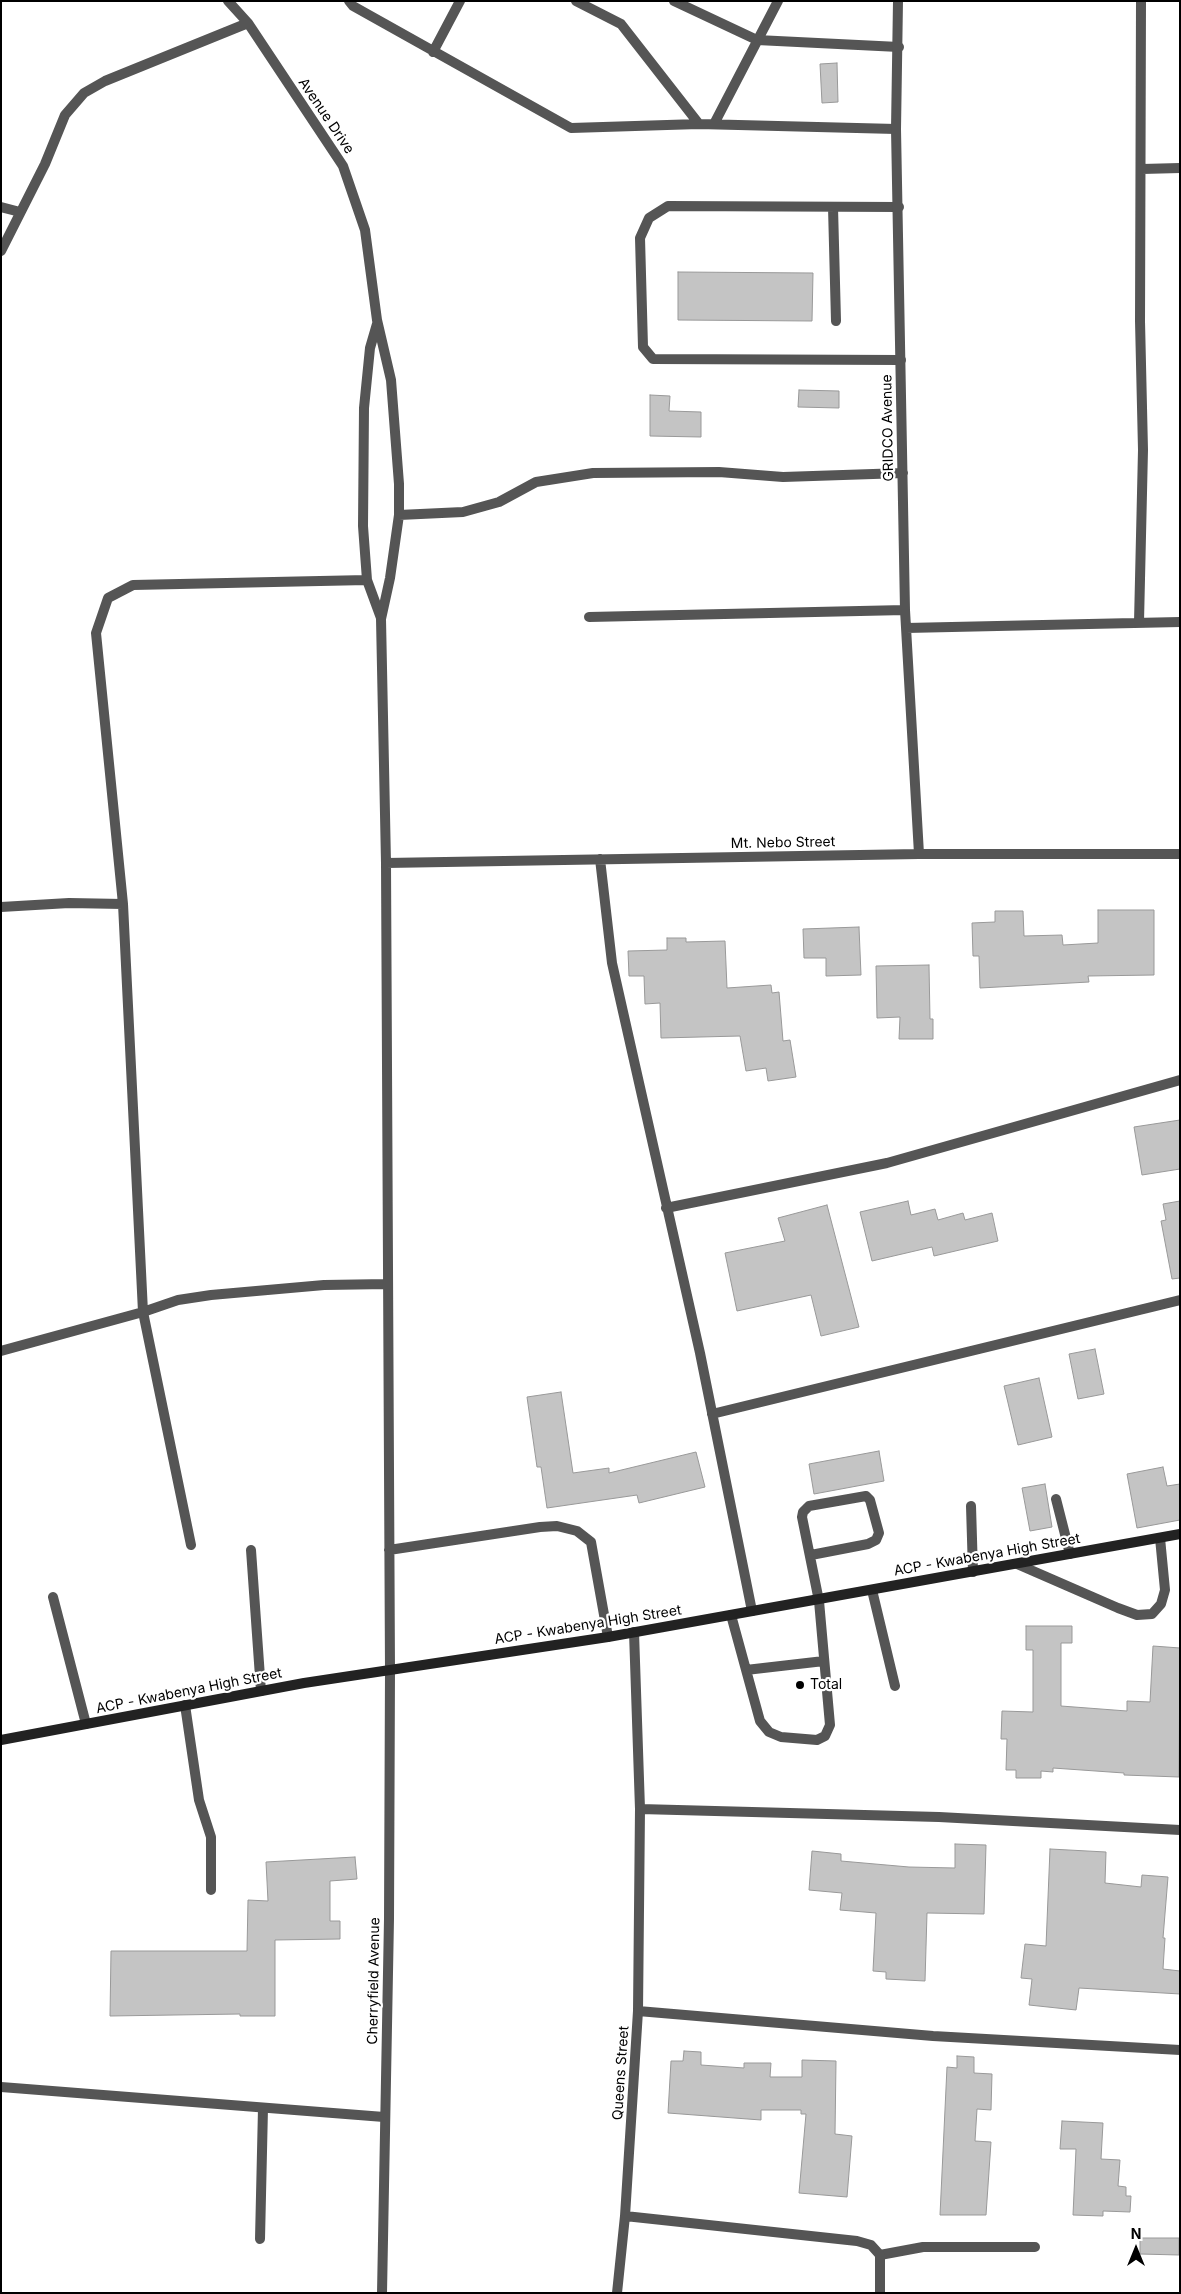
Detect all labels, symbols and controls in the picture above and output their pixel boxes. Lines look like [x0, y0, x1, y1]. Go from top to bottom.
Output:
street label: Avenue Drive [294, 75, 358, 157]
street label: GRIDCO Avenue [879, 374, 897, 482]
street label: Mt. Nebo Street [731, 834, 835, 852]
street label: ACP - Kwabenya High Street [892, 1530, 1082, 1580]
street label: ACP - Kwabenya High Street [493, 1602, 683, 1648]
street label: ACP - Kwabenya High Street [95, 1665, 283, 1717]
place label: Total [810, 1677, 842, 1693]
marker: Total [794, 1679, 806, 1691]
street label: Cherryfield Avenue [364, 1917, 384, 2045]
street label: Queens Street [609, 2025, 633, 2121]
north arrow [1111, 2224, 1161, 2274]
text: N [1131, 2225, 1141, 2242]

